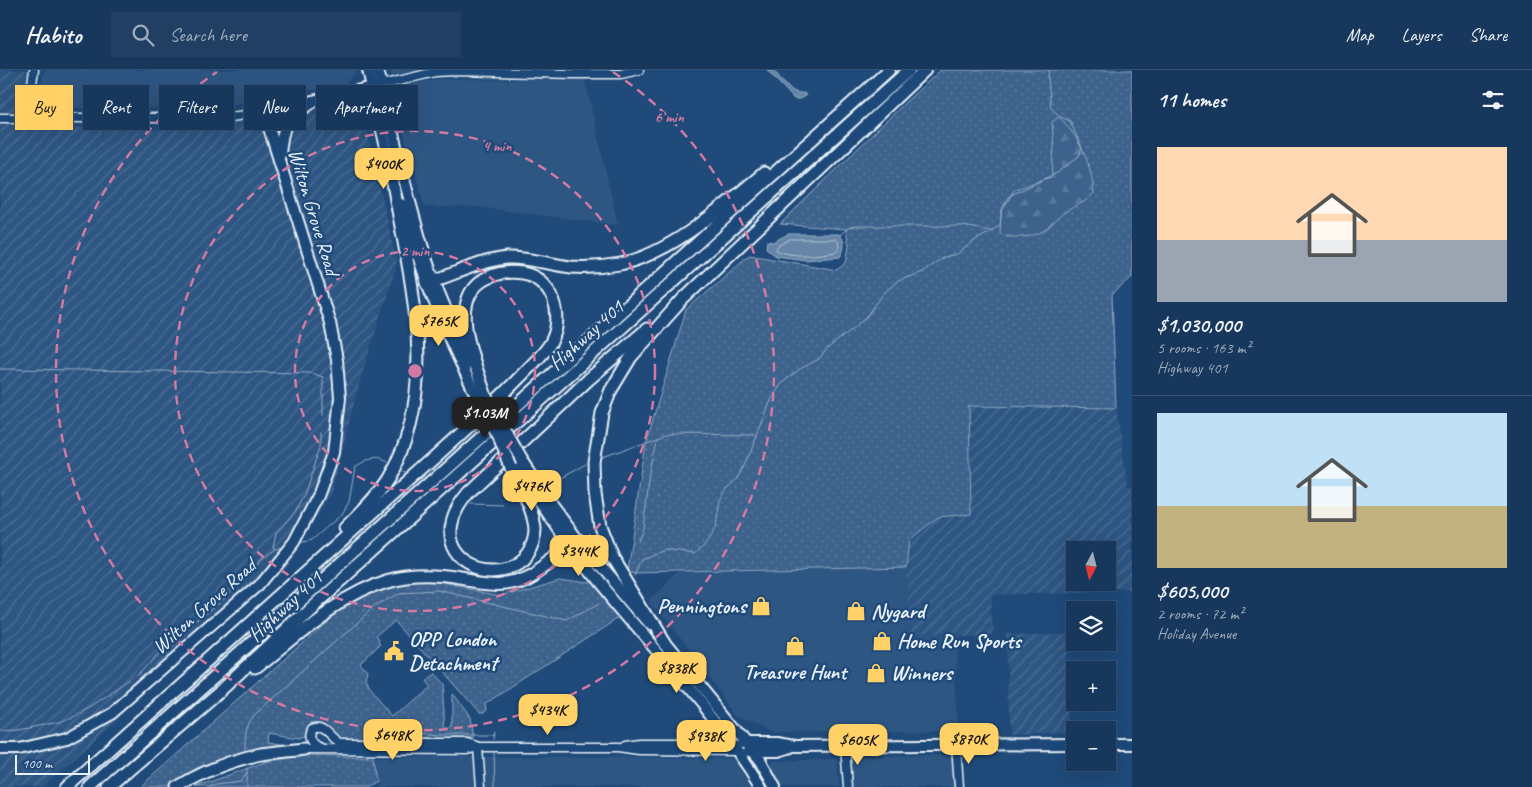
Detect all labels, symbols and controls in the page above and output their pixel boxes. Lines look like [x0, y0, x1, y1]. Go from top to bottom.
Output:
search box [111, 12, 461, 57]
text: Habito [25, 20, 81, 50]
icon: search [129, 21, 157, 49]
text: Search here [169, 23, 247, 47]
text: Map [1346, 24, 1374, 46]
text: Layers [1402, 24, 1441, 46]
text: Share [1469, 24, 1507, 46]
chip: Buy [15, 85, 73, 130]
chip: Rent [83, 85, 149, 130]
chip: Filters [159, 85, 234, 130]
chip: New [244, 85, 306, 130]
chip: Apartment [316, 85, 418, 130]
icon: filters [1479, 86, 1507, 114]
text: 11 homes [1157, 87, 1226, 113]
text: 6 min [654, 108, 685, 127]
text: 4 min [483, 137, 512, 156]
street label: Wilton Grove Road [282, 146, 346, 281]
pin: $400K [349, 148, 419, 190]
text: $400K [366, 154, 402, 174]
icon: home [1287, 180, 1377, 270]
text: 2 min [401, 242, 430, 261]
street label: Highway 401 [543, 293, 630, 376]
pin: $765K [404, 304, 474, 347]
text: $765K [421, 311, 457, 331]
text: $1,030,000 [1157, 312, 1241, 338]
text: 5 rooms · 163 m² [1157, 338, 1251, 358]
text: Highway 401 [1157, 358, 1228, 378]
centre of rings [406, 362, 424, 380]
pin: $1.03M [444, 396, 526, 439]
text: $1.03M [463, 403, 507, 423]
icon: home [1287, 445, 1377, 535]
pin: $476K [497, 470, 567, 512]
text: $476K [513, 476, 551, 496]
pin: $344K [544, 534, 614, 577]
text: $344K [561, 541, 597, 561]
north arrow [1066, 541, 1116, 591]
map controls [1066, 541, 1116, 771]
street label: Wilton Grove Road [147, 551, 263, 659]
street label: Highway 401 [242, 564, 329, 647]
text: $605,000 [1157, 578, 1227, 604]
place label: Penningtons [657, 593, 749, 619]
shop icon: Penningtons [750, 595, 772, 617]
place label: Nygard [871, 598, 928, 624]
shop icon: Nygard [845, 600, 867, 622]
button: layers [1066, 601, 1116, 651]
text: 2 rooms · 72 m² [1157, 604, 1243, 624]
text: Holiday Avenue [1157, 624, 1236, 644]
place label: OPP London Detachment [409, 626, 500, 676]
place label: Home Run Sports [897, 628, 1023, 654]
shop icon: Home Run Sports [871, 630, 893, 652]
shop icon: Treasure Hunt [784, 635, 806, 657]
public building icon: OPP London Detachment [383, 640, 405, 662]
pin: $838K [642, 652, 712, 694]
text: $838K [659, 658, 695, 678]
place label: Treasure Hunt [744, 659, 849, 685]
place label: Winners [891, 660, 955, 686]
button: + [1066, 661, 1116, 711]
shop icon: Winners [865, 662, 887, 684]
pin: $434K [513, 694, 583, 736]
text: $434K [530, 700, 566, 720]
pin: $648K [358, 718, 428, 761]
pin: $938K [671, 720, 741, 762]
button: − [1066, 721, 1116, 771]
pin: $870K [934, 722, 1004, 765]
pin: $605K [823, 724, 893, 766]
text: $648K [374, 725, 412, 745]
text: $938K [688, 726, 724, 746]
text: $870K [951, 729, 987, 749]
text: $605K [839, 730, 877, 750]
scale bar [15, 752, 90, 775]
text: 100 m [22, 755, 52, 772]

